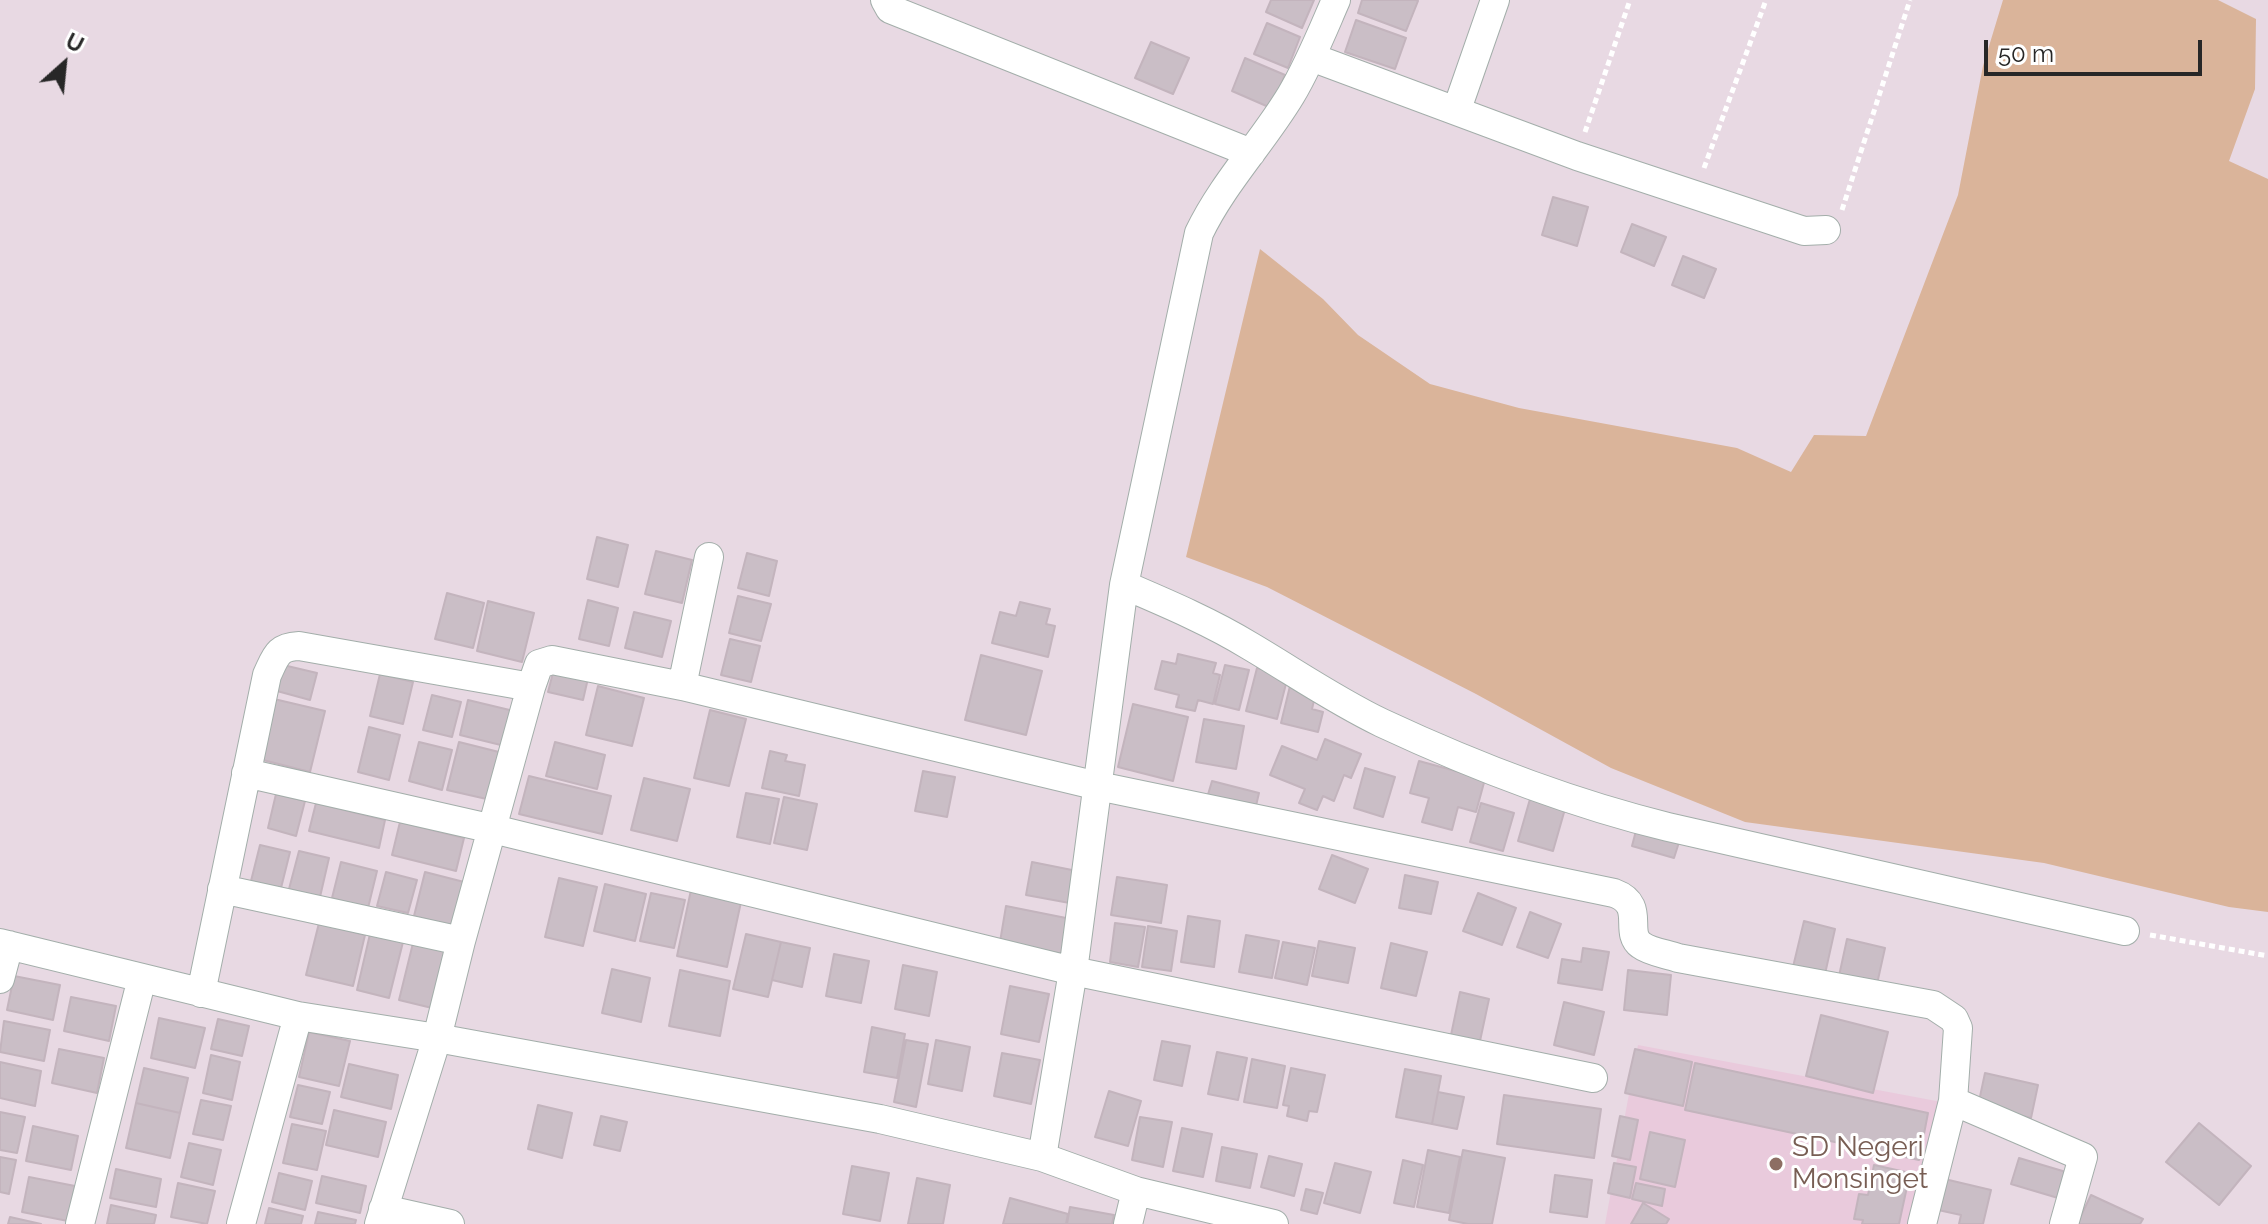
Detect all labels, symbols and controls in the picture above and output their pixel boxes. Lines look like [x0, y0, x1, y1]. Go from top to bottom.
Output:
north arrow [24, 24, 104, 104]
scale bar [1988, 24, 2206, 74]
text: U [62, 27, 88, 58]
text: 50 m [1998, 39, 2054, 68]
place label: SD Negeri Monsinget [1792, 1131, 1928, 1197]
marker: SD Negeri Monsinget [1767, 1155, 1785, 1173]

